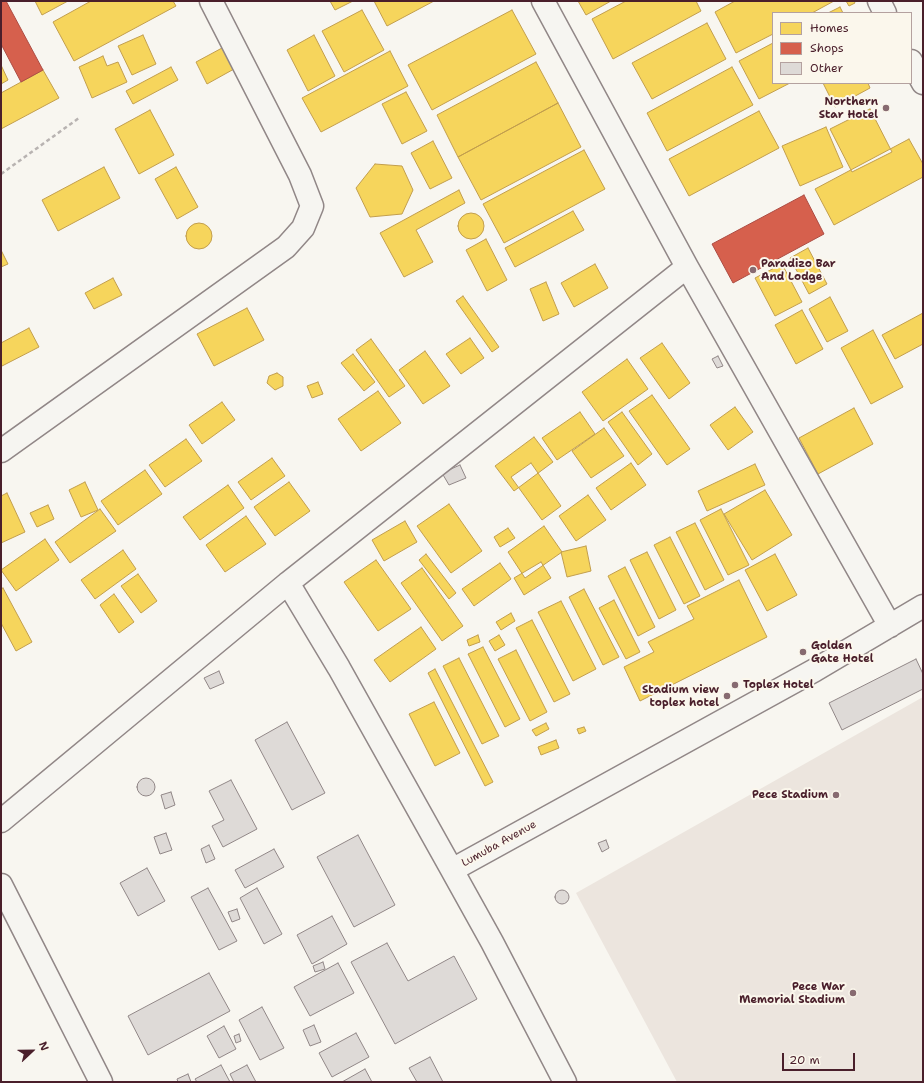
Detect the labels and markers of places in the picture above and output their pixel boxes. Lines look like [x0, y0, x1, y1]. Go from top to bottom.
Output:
place label: Northern Star Hotel [819, 95, 878, 121]
marker: Northern Star Hotel [881, 103, 891, 113]
place label: Paradizo Bar And Lodge [761, 257, 836, 283]
marker: Paradizo Bar And Lodge [748, 265, 758, 275]
place label: Golden Gate Hotel [811, 639, 873, 665]
marker: Golden Gate Hotel [798, 647, 808, 657]
place label: Toplex Hotel [743, 678, 814, 692]
marker: Toplex Hotel [730, 680, 740, 690]
place label: Stadium view toplex hotel [642, 683, 719, 709]
marker: Stadium view toplex hotel [722, 691, 732, 701]
place label: Pece Stadium [752, 788, 828, 802]
marker: Pece Stadium [831, 790, 841, 800]
place label: Pece War Memorial Stadium [739, 980, 845, 1006]
marker: Pece War Memorial Stadium [848, 988, 858, 998]

